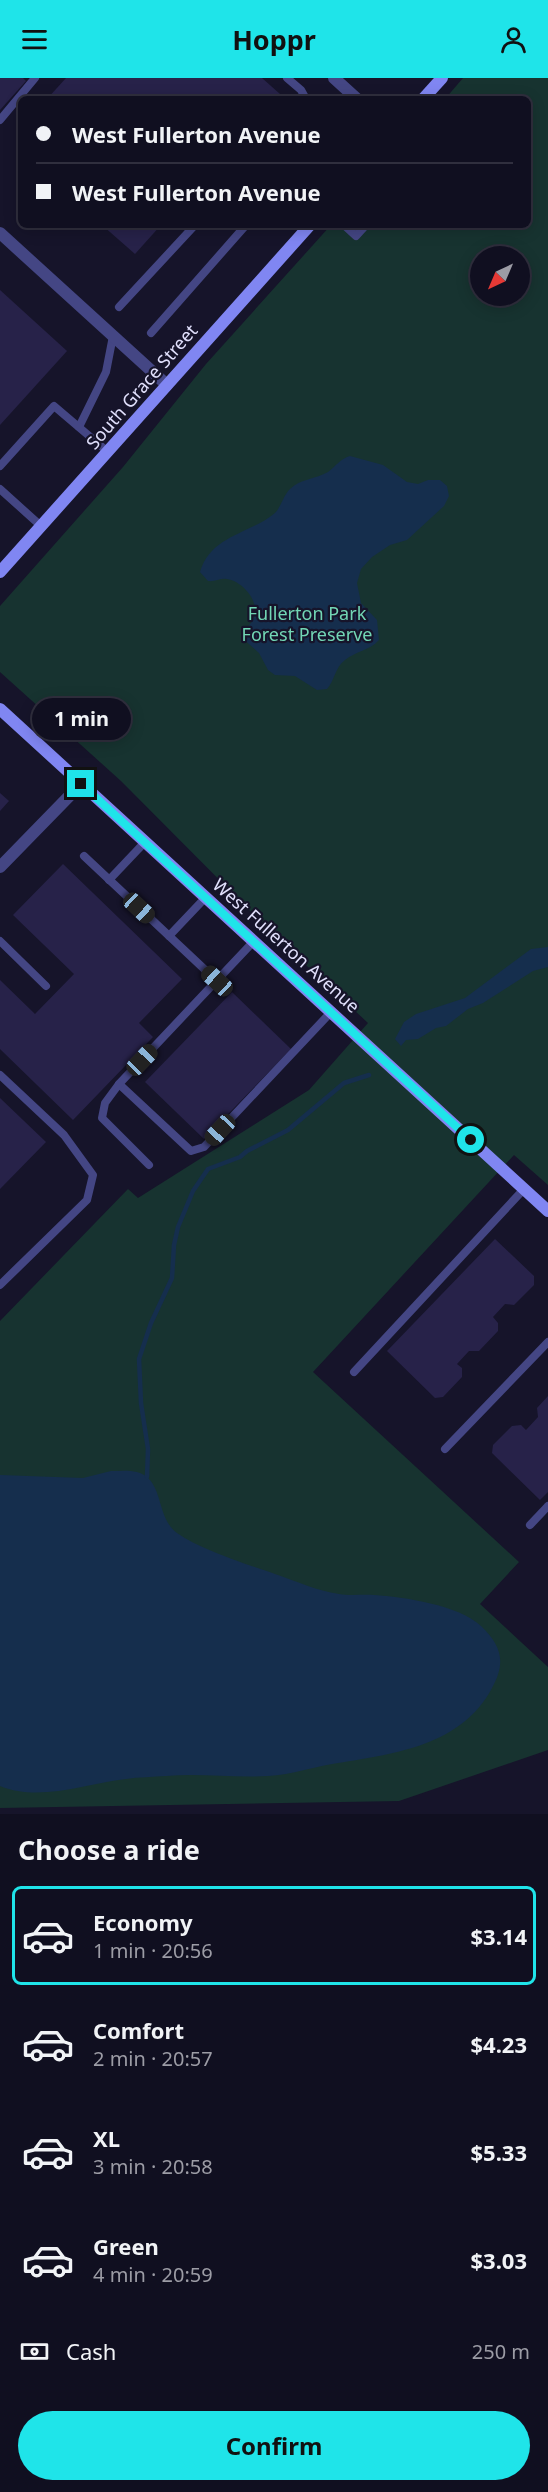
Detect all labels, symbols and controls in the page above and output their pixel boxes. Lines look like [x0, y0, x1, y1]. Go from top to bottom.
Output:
text: Hoppr [232, 21, 316, 58]
icon: menu [18, 23, 51, 56]
icon: person [497, 23, 530, 56]
text: West Fullerton Avenue [72, 119, 321, 149]
text: West Fullerton Avenue [72, 177, 321, 207]
north arrow [470, 246, 530, 306]
map controls [470, 246, 530, 306]
street label: South Grace Street [80, 318, 203, 454]
park label: Fullerton Park Forest Preserve [242, 601, 372, 646]
callout: 1 min [32, 697, 130, 739]
text: 1 min [54, 705, 109, 732]
route end [67, 770, 94, 797]
street label: West Fullerton Avenue [208, 873, 365, 1018]
car [120, 889, 158, 927]
car [198, 962, 236, 1000]
car [123, 1041, 161, 1079]
car [201, 1111, 239, 1149]
route start [457, 1126, 484, 1153]
text: Choose a ride [18, 1831, 200, 1868]
text: Economy [93, 1907, 192, 1937]
icon: car [21, 1909, 75, 1963]
text: $3.14 [470, 1921, 527, 1951]
text: 1 min · 20:56 [93, 1937, 213, 1964]
text: Comfort [93, 2015, 184, 2045]
icon: car [21, 2017, 75, 2071]
text: $4.23 [470, 2029, 527, 2059]
text: 2 min · 20:57 [93, 2045, 213, 2072]
text: XL [93, 2123, 120, 2153]
icon: car [21, 2125, 75, 2179]
text: $5.33 [470, 2137, 527, 2167]
text: 3 min · 20:58 [93, 2153, 213, 2180]
text: Green [93, 2231, 159, 2261]
icon: car [21, 2233, 75, 2287]
text: $3.03 [470, 2245, 527, 2275]
text: 4 min · 20:59 [93, 2261, 213, 2288]
icon: cash [18, 2335, 51, 2368]
text: Cash [66, 2336, 116, 2366]
text: 250 m [472, 2338, 530, 2365]
button: Confirm [18, 2411, 530, 2480]

